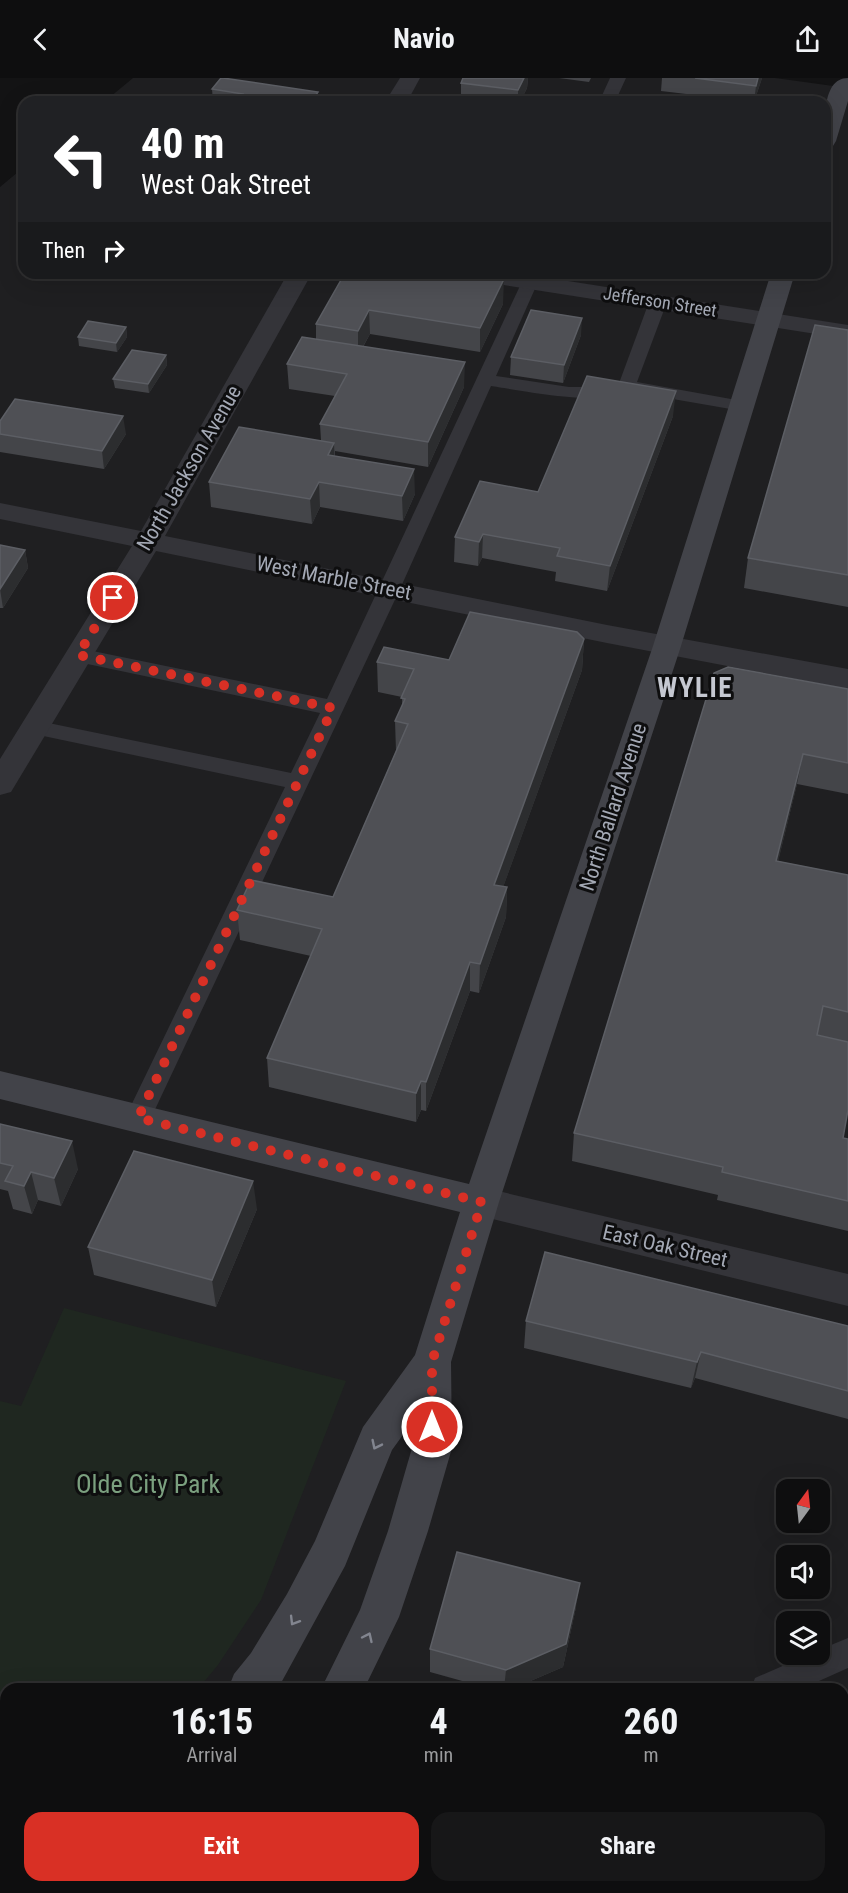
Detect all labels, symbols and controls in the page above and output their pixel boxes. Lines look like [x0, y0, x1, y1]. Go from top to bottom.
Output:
icon: back [24, 23, 57, 56]
text: Navio [393, 23, 455, 55]
icon: share [791, 23, 824, 56]
text: 40 m [141, 119, 224, 168]
icon: left [42, 120, 120, 198]
text: West Oak Street [141, 169, 311, 201]
icon: right [97, 234, 130, 267]
text: Then [42, 238, 85, 263]
street label: Jefferson Street [602, 282, 718, 321]
street label: North Jackson Avenue [132, 381, 246, 555]
street label: West Marble Street [254, 551, 414, 605]
pin [87, 572, 138, 623]
icon: arrive [96, 581, 129, 614]
district label: WYLIE [657, 672, 733, 704]
street label: North Ballard Avenue [575, 720, 651, 894]
street label: East Oak Street [600, 1220, 730, 1272]
position arrow [400, 1395, 464, 1459]
one-way arrow [372, 1438, 384, 1449]
park label: Olde City Park [76, 1469, 220, 1499]
north arrow [776, 1479, 830, 1533]
map controls [776, 1479, 830, 1665]
button: sound [776, 1545, 830, 1599]
button: layers [776, 1611, 830, 1665]
one-way arrow [290, 1615, 302, 1625]
one-way arrow [361, 1632, 373, 1643]
text: 16:15 [171, 1701, 253, 1743]
text: 4 [429, 1701, 448, 1743]
text: 260 [624, 1701, 678, 1743]
text: Arrival [186, 1743, 237, 1767]
text: min [424, 1743, 453, 1767]
text: m [644, 1743, 659, 1767]
button: Exit [24, 1812, 419, 1881]
button: Share [431, 1812, 825, 1881]

